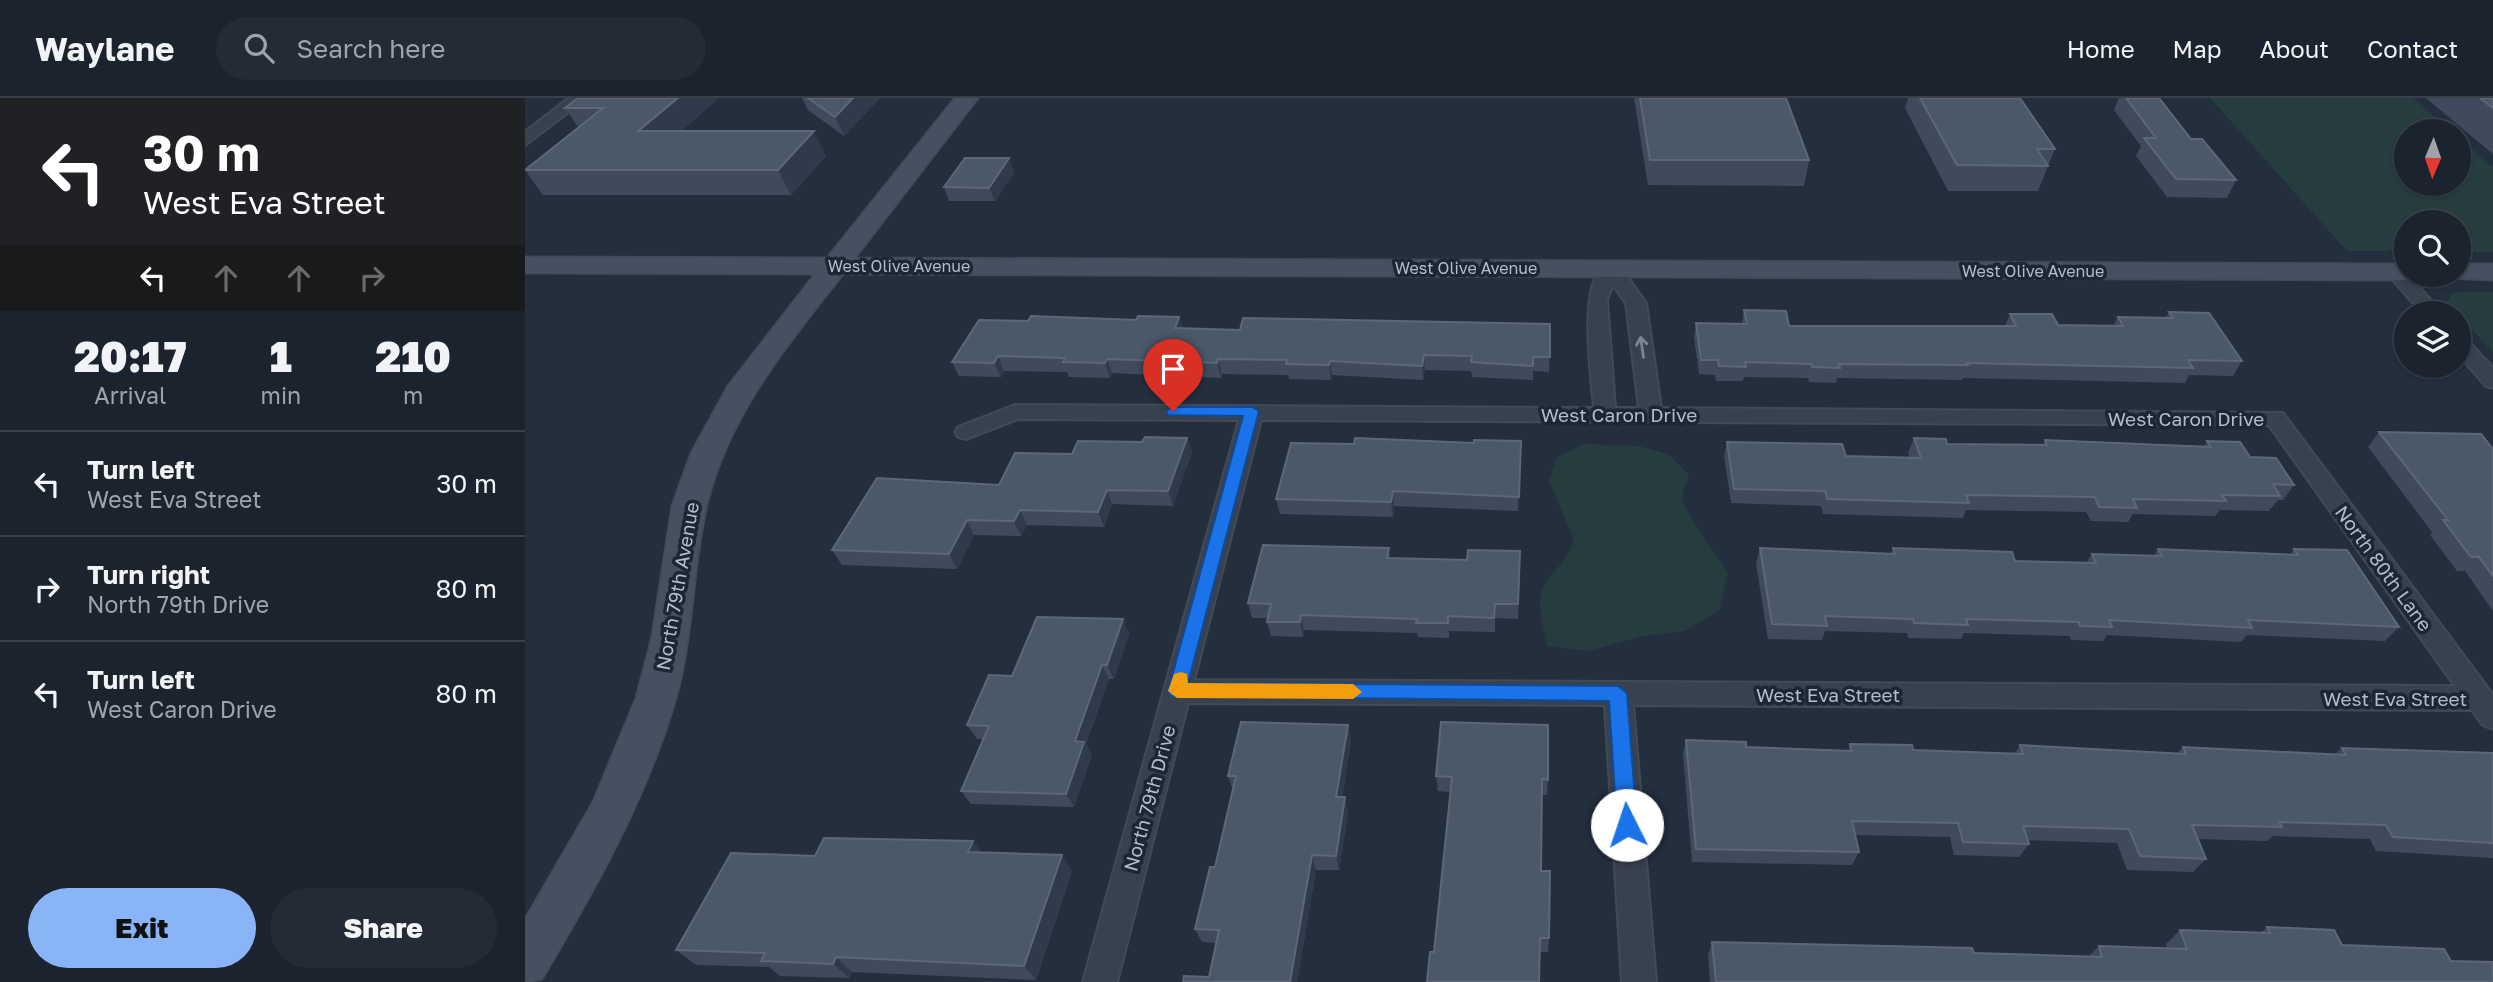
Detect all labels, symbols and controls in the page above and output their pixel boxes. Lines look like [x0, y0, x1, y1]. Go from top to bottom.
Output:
search box [216, 17, 706, 80]
text: Waylane [35, 29, 174, 68]
icon: search [240, 29, 278, 67]
text: Search here [296, 33, 445, 64]
text: Home [2067, 34, 2135, 63]
text: Map [2173, 34, 2222, 63]
text: About [2260, 34, 2329, 63]
text: Contact [2367, 34, 2458, 63]
north arrow [2394, 119, 2471, 196]
map controls [2394, 119, 2471, 378]
text: 30 m [143, 123, 260, 182]
icon: left [28, 126, 119, 217]
text: West Eva Street [143, 183, 386, 221]
button: search [2394, 210, 2471, 287]
street label: West Olive Avenue [828, 256, 970, 276]
street label: West Olive Avenue [1395, 258, 1537, 278]
icon: left [134, 259, 172, 297]
icon: ahead [207, 259, 245, 297]
icon: ahead [280, 259, 318, 297]
icon: right [353, 259, 391, 297]
street label: West Olive Avenue [1962, 261, 2104, 281]
button: layers [2394, 301, 2471, 378]
text: 20:17 [74, 331, 187, 381]
text: 1 [270, 331, 292, 381]
text: 210 [375, 331, 451, 381]
one-way arrow [1635, 336, 1648, 358]
pin [1143, 339, 1203, 411]
icon: arrive [1154, 350, 1192, 388]
text: Arrival [94, 381, 166, 409]
text: min [261, 381, 301, 409]
text: m [403, 381, 423, 409]
street label: West Caron Drive [1541, 403, 1697, 426]
street label: West Caron Drive [2108, 407, 2264, 430]
text: Turn left [87, 454, 195, 485]
icon: left [28, 465, 66, 503]
text: 30 m [436, 468, 497, 499]
text: West Eva Street [87, 485, 261, 513]
street label: North 79th Avenue [651, 500, 703, 672]
street label: North 80th Lane [2331, 501, 2437, 635]
text: Turn right [87, 559, 210, 590]
icon: right [28, 570, 66, 608]
text: 80 m [436, 573, 497, 604]
text: North 79th Drive [87, 590, 269, 618]
text: Turn left [87, 664, 195, 695]
icon: left [28, 675, 66, 713]
text: 80 m [436, 678, 497, 709]
street label: West Eva Street [1756, 683, 1900, 706]
street label: West Eva Street [2323, 687, 2467, 710]
text: West Caron Drive [87, 695, 277, 723]
street label: North 79th Drive [1118, 722, 1180, 874]
position arrow [1590, 788, 1664, 862]
button: Exit [28, 888, 256, 968]
button: Share [270, 888, 497, 968]

